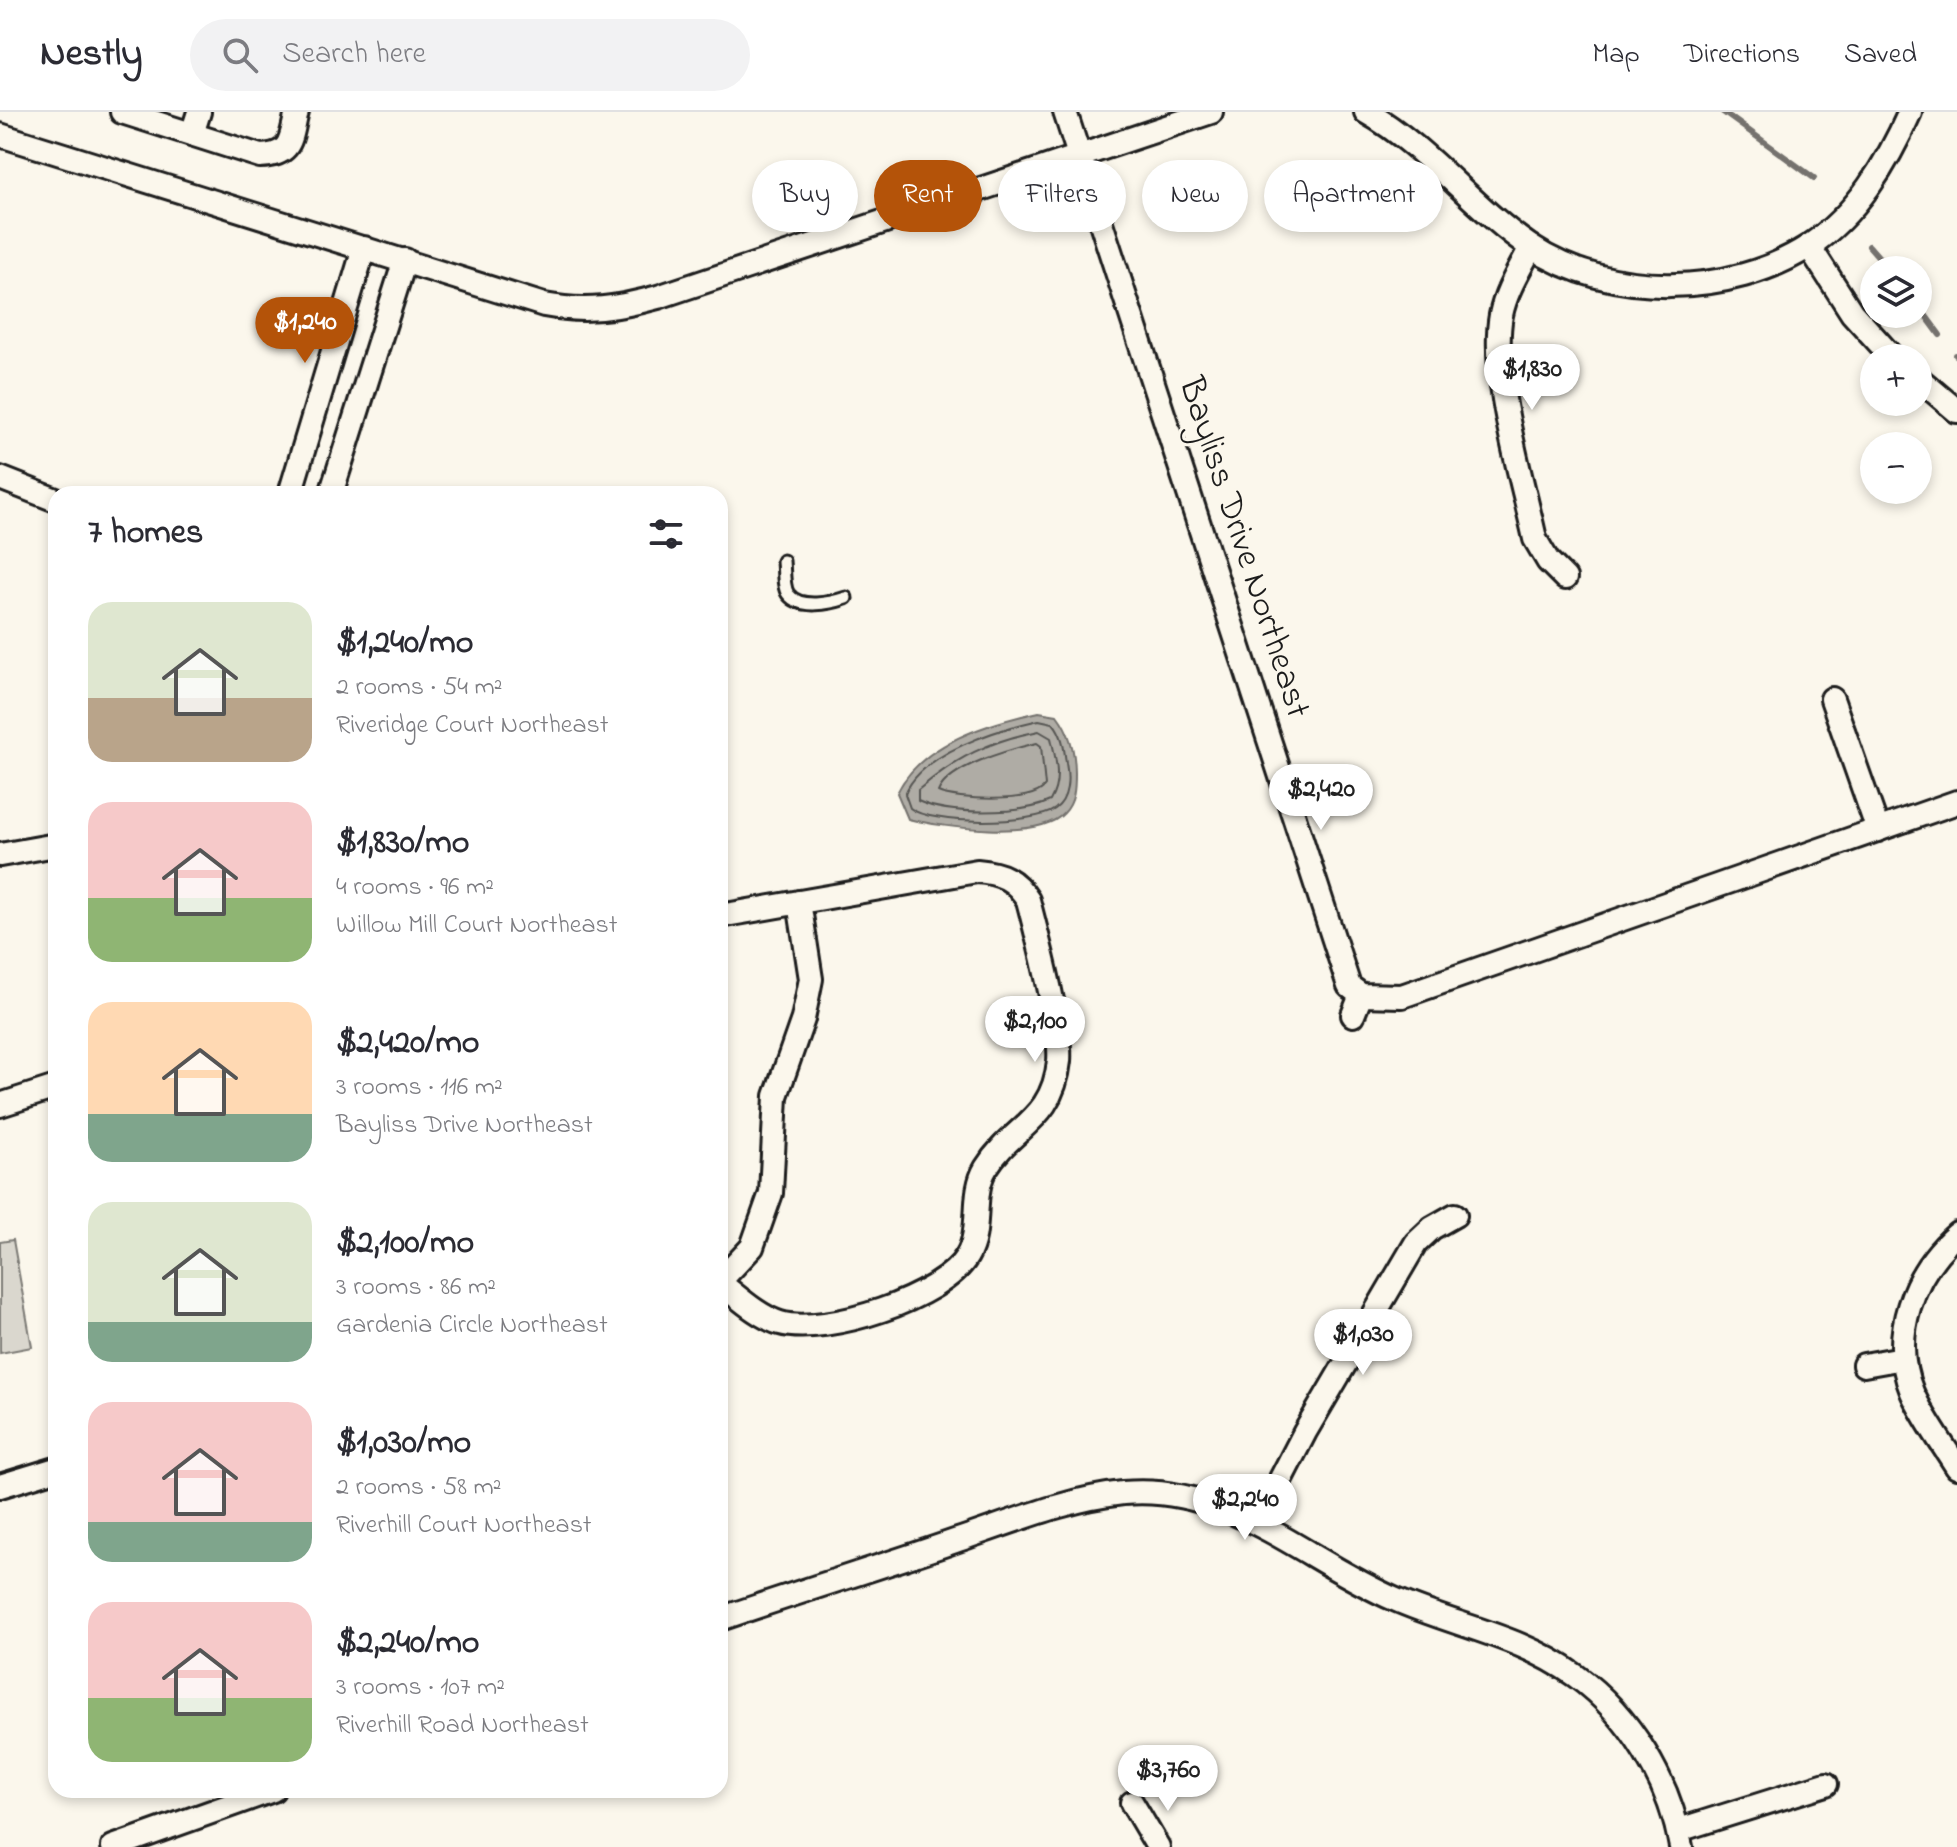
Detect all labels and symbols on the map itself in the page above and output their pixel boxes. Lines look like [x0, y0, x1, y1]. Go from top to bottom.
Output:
pin: $1,240 [240, 297, 370, 365]
pin: $1,830 [1467, 344, 1597, 412]
street label: Bayliss Drive Northeast [1163, 370, 1323, 725]
pin: $2,420 [1256, 764, 1386, 832]
pin: $2,100 [970, 996, 1100, 1064]
pin: $1,030 [1298, 1309, 1428, 1377]
pin: $2,240 [1180, 1474, 1310, 1542]
pin: $3,760 [1103, 1745, 1233, 1813]

